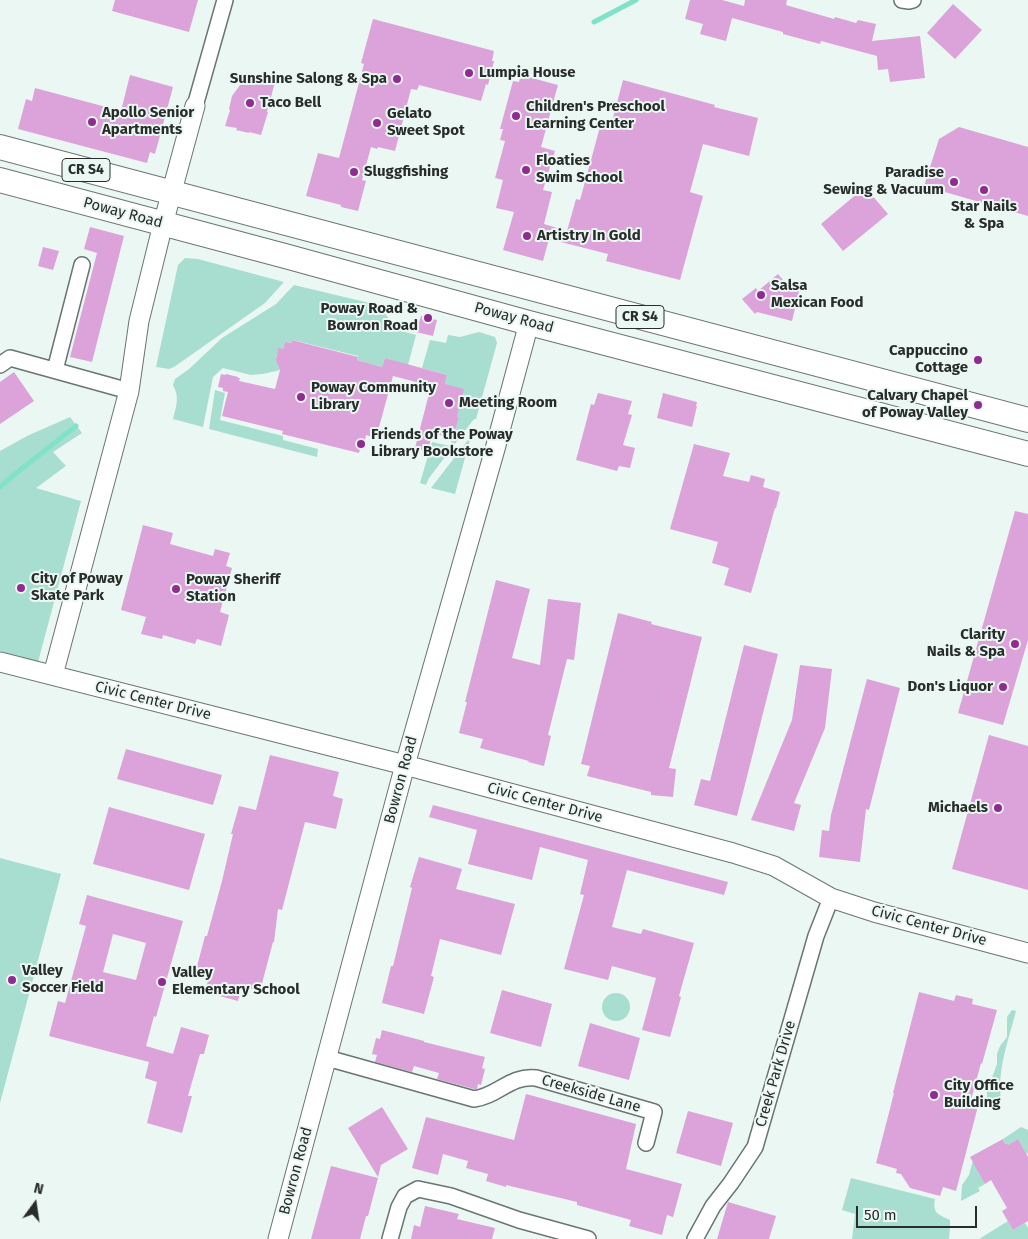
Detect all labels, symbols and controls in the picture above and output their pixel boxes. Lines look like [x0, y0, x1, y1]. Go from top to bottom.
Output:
place label: Lumpia House [479, 64, 576, 82]
marker: Lumpia House [463, 67, 475, 79]
place label: Sunshine Salong & Spa [230, 70, 387, 88]
marker: Sunshine Salong & Spa [391, 73, 403, 85]
place label: Taco Bell [260, 94, 321, 112]
marker: Taco Bell [244, 97, 256, 109]
place label: Children's Preschool Learning Center [526, 98, 665, 133]
place label: Apollo Senior Apartments [102, 104, 194, 139]
place label: Gelato Sweet Spot [387, 105, 465, 140]
marker: Children's Preschool Learning Center [510, 110, 522, 122]
marker: Apollo Senior Apartments [86, 116, 98, 128]
marker: Gelato Sweet Spot [371, 117, 383, 129]
place label: Floaties Swim School [536, 152, 623, 187]
road number: CR S4 [62, 158, 110, 182]
place label: Sluggfishing [364, 163, 448, 181]
marker: Floaties Swim School [520, 164, 532, 176]
place label: Paradise Sewing & Vacuum [823, 164, 944, 199]
marker: Sluggfishing [348, 166, 360, 178]
marker: Paradise Sewing & Vacuum [948, 176, 960, 188]
marker: Star Nails & Spa [978, 184, 990, 196]
street label: Poway Road [81, 194, 165, 232]
place label: Star Nails & Spa [951, 198, 1017, 233]
place label: Artistry In Gold [537, 227, 641, 245]
marker: Artistry In Gold [521, 230, 533, 242]
place label: Salsa Mexican Food [771, 277, 864, 312]
marker: Salsa Mexican Food [755, 289, 767, 301]
street label: Poway Road [472, 299, 556, 337]
place label: Poway Road & Bowron Road [321, 300, 418, 335]
road number: CR S4 [616, 306, 664, 328]
marker: Poway Road & Bowron Road [422, 312, 434, 324]
place label: Cappuccino Cottage [889, 342, 968, 377]
marker: Cappuccino Cottage [972, 354, 984, 366]
place label: Poway Community Library [311, 379, 436, 414]
place label: Calvary Chapel of Poway Valley [862, 387, 968, 422]
marker: Poway Community Library [295, 391, 307, 403]
place label: Meeting Room [459, 394, 557, 412]
marker: Meeting Room [443, 397, 455, 409]
marker: Calvary Chapel of Poway Valley [972, 399, 984, 411]
place label: Friends of the Poway Library Bookstore [371, 426, 513, 461]
marker: Friends of the Poway Library Bookstore [355, 438, 367, 450]
place label: City of Poway Skate Park [31, 570, 123, 605]
place label: Poway Sheriff Station [186, 571, 280, 606]
marker: City of Poway Skate Park [15, 582, 27, 594]
marker: Poway Sheriff Station [170, 583, 182, 595]
place label: Clarity Nails & Spa [927, 626, 1005, 661]
marker: Clarity Nails & Spa [1009, 638, 1021, 650]
street label: Civic Center Drive [93, 678, 213, 724]
place label: Don's Liquor [907, 678, 993, 696]
marker: Don's Liquor [997, 681, 1009, 693]
street label: Bowron Road [381, 734, 421, 826]
street label: Civic Center Drive [485, 779, 605, 827]
place label: Michaels [928, 799, 988, 817]
marker: Michaels [992, 802, 1004, 814]
street label: Civic Center Drive [869, 902, 989, 950]
place label: Valley Soccer Field [22, 962, 104, 997]
place label: Valley Elementary School [172, 964, 300, 999]
marker: Valley Soccer Field [6, 974, 18, 986]
marker: Valley Elementary School [156, 976, 168, 988]
street label: Creek Park Drive [752, 1019, 800, 1129]
street label: Creekside Lane [539, 1071, 643, 1117]
place label: City Office Building [944, 1077, 1014, 1112]
marker: City Office Building [928, 1089, 940, 1101]
street label: Bowron Road [276, 1125, 316, 1217]
north arrow [10, 1179, 60, 1229]
text: N [32, 1180, 45, 1198]
scale bar [858, 1196, 979, 1228]
text: 50 m [864, 1206, 897, 1224]

